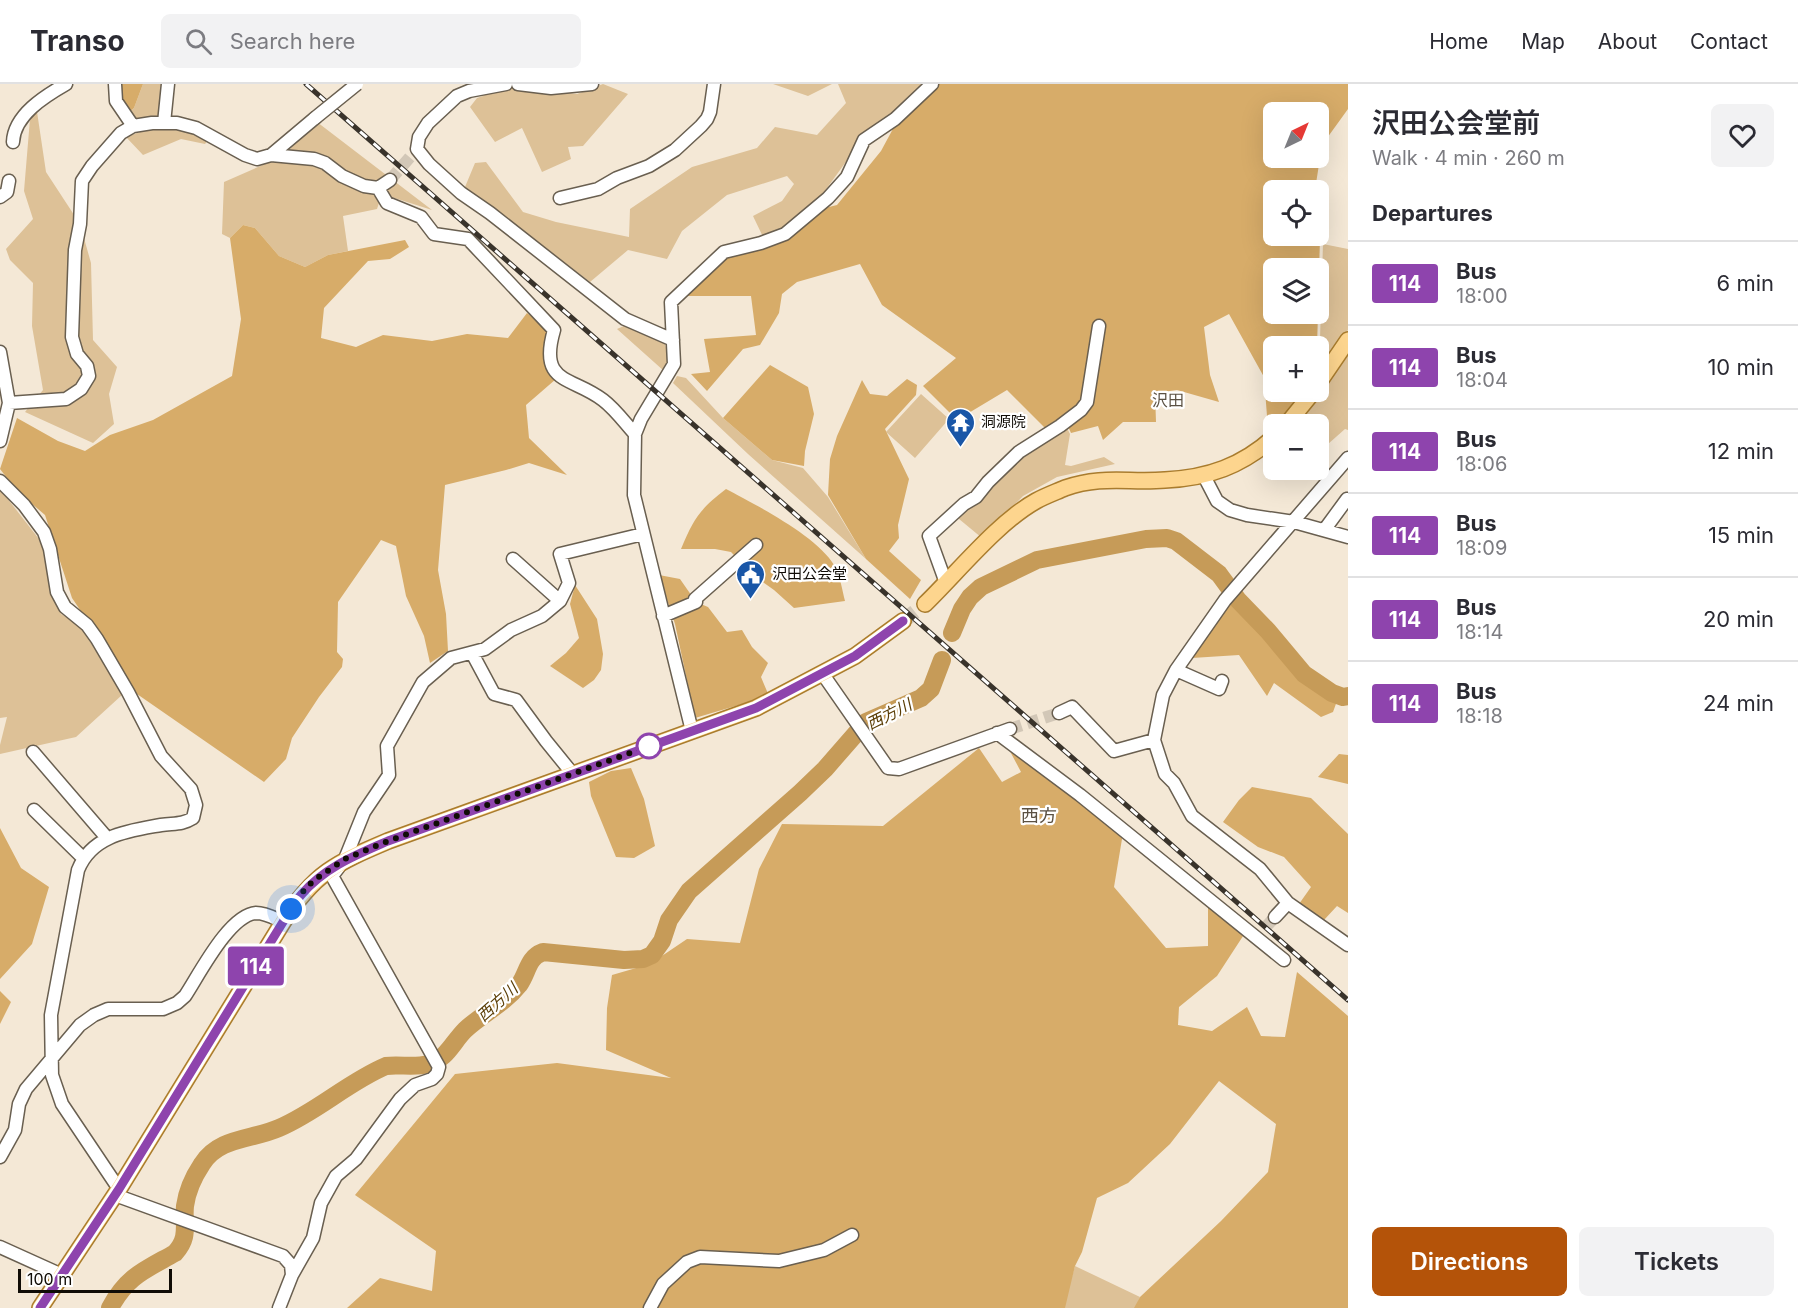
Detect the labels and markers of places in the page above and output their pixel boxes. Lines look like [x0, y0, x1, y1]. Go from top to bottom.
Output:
temple icon: 洞源院 [944, 406, 976, 448]
place label: 洞源院 [981, 412, 1026, 431]
public building icon: 沢田公会堂 [735, 558, 767, 600]
place label: 沢田公会堂 [772, 564, 847, 583]
unlabelled marker [636, 733, 662, 759]

